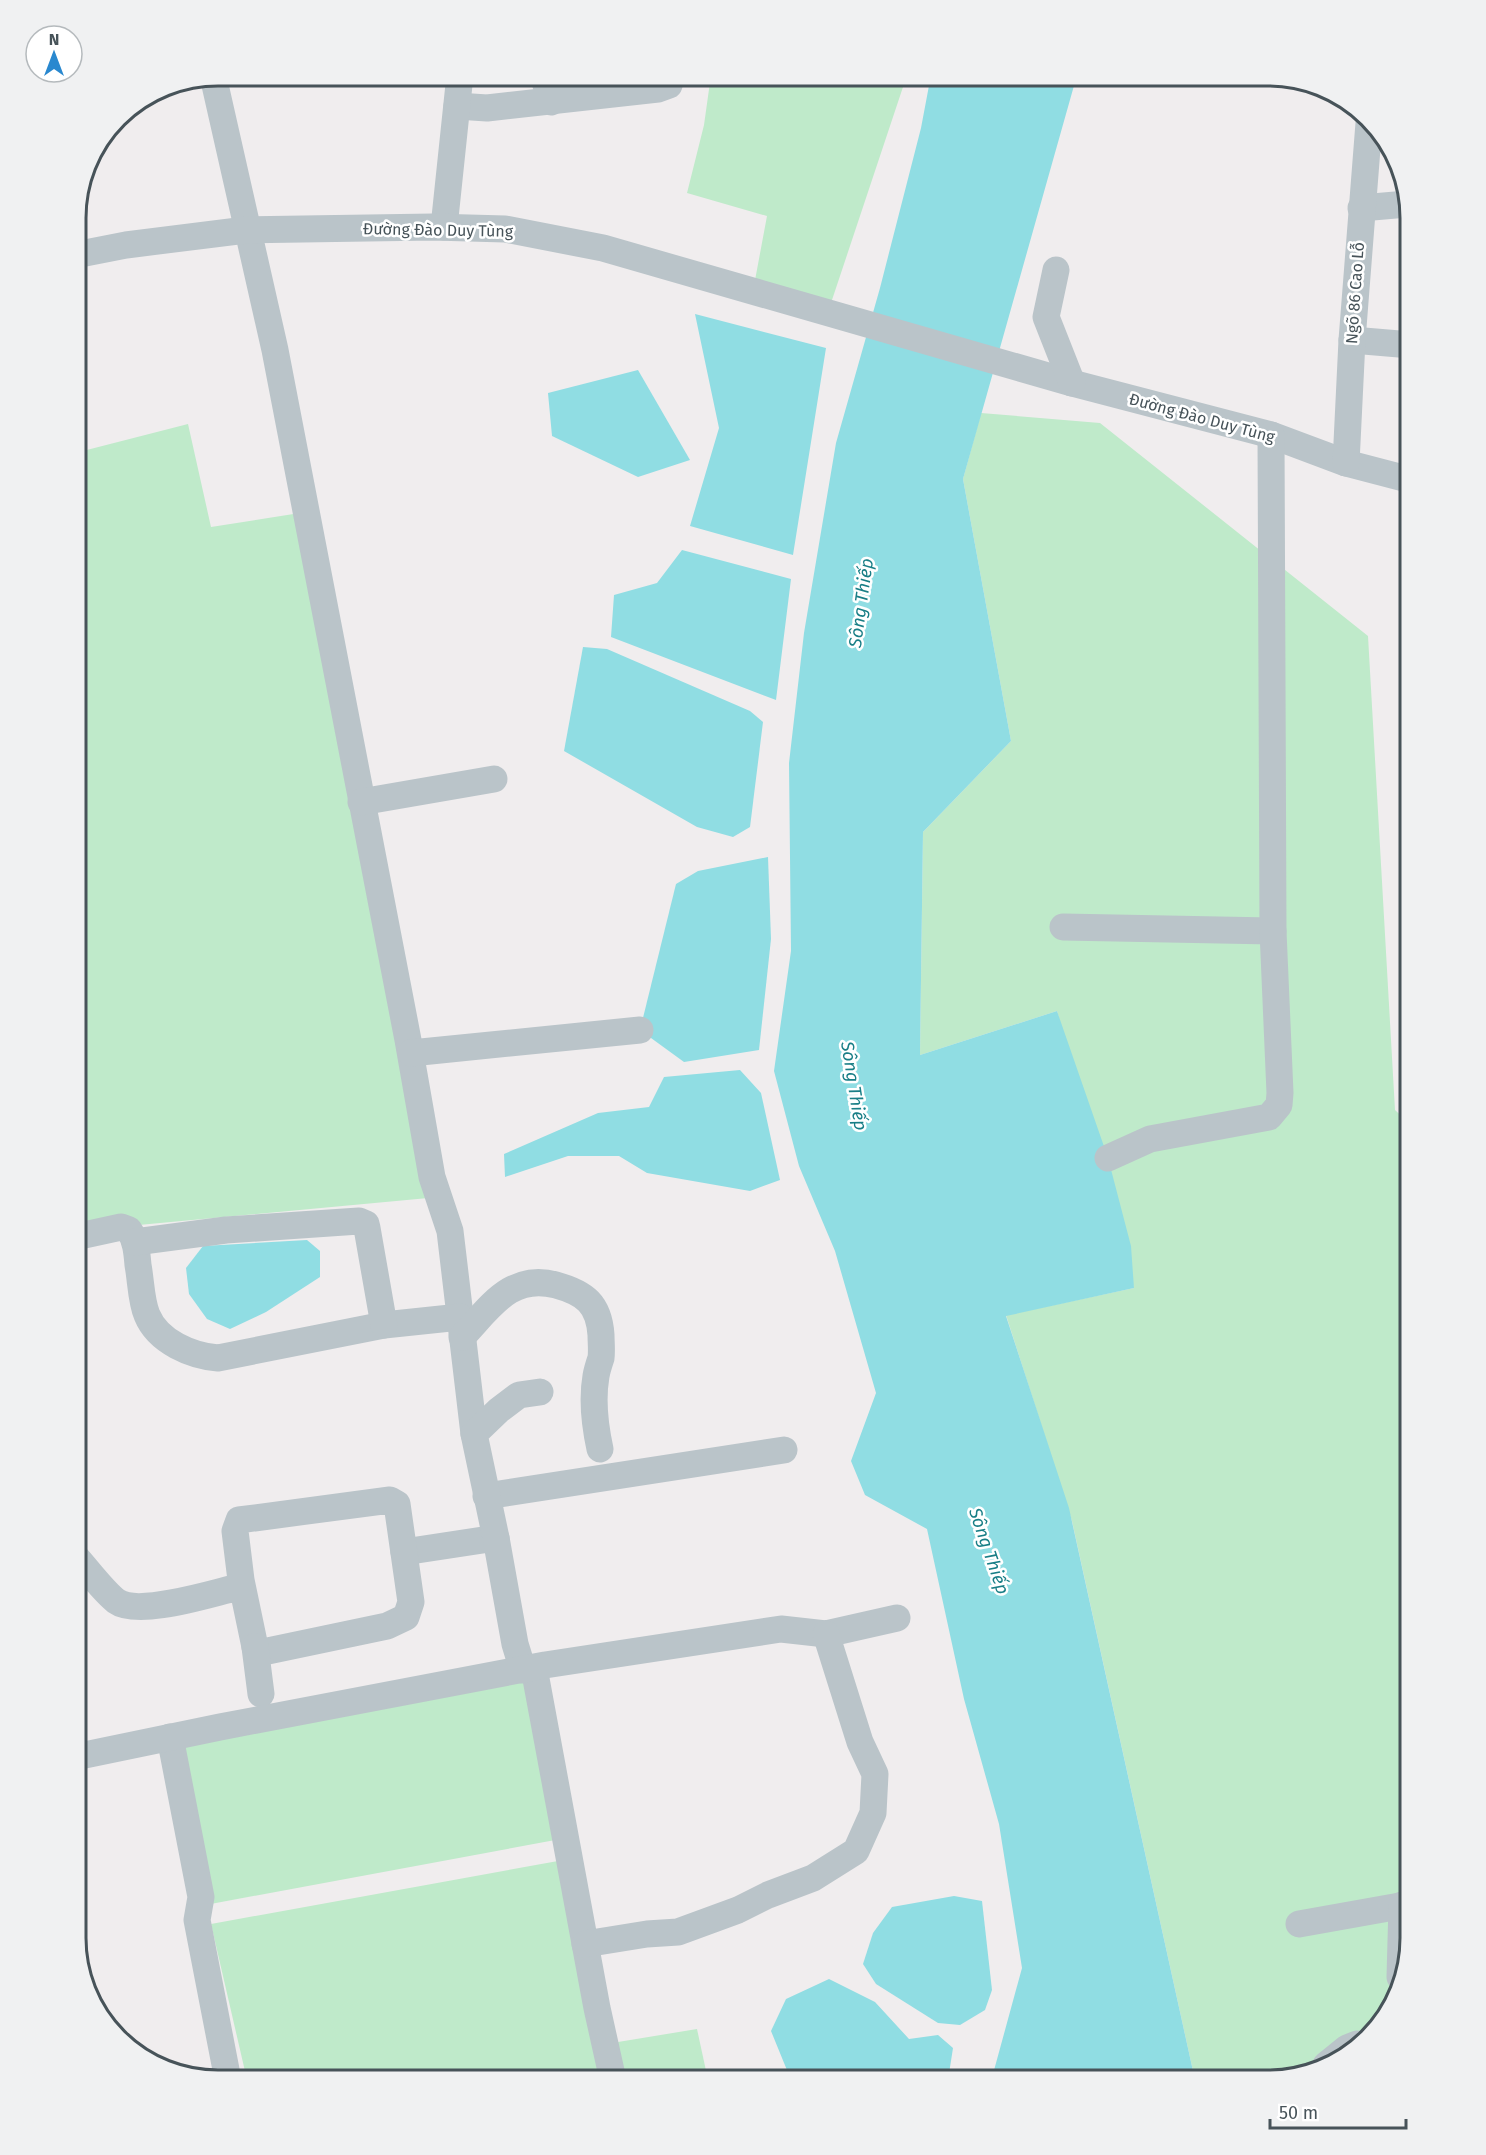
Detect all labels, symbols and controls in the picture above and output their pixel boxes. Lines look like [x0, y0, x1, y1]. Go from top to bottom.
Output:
north arrow [24, 24, 84, 84]
text: N [49, 30, 59, 49]
street label: Đường Đào Duy Tùng [363, 219, 514, 241]
street label: Ngõ 86 Cao Lỗ [1342, 241, 1368, 345]
street label: Đường Đào Duy Tùng [1127, 389, 1278, 447]
water label: Sông Thiếp [844, 557, 878, 650]
water label: Sông Thiếp [836, 1039, 872, 1132]
water label: Sông Thiếp [964, 1504, 1014, 1597]
scale bar [1270, 2092, 1406, 2130]
text: 50 m [1279, 2102, 1318, 2124]

